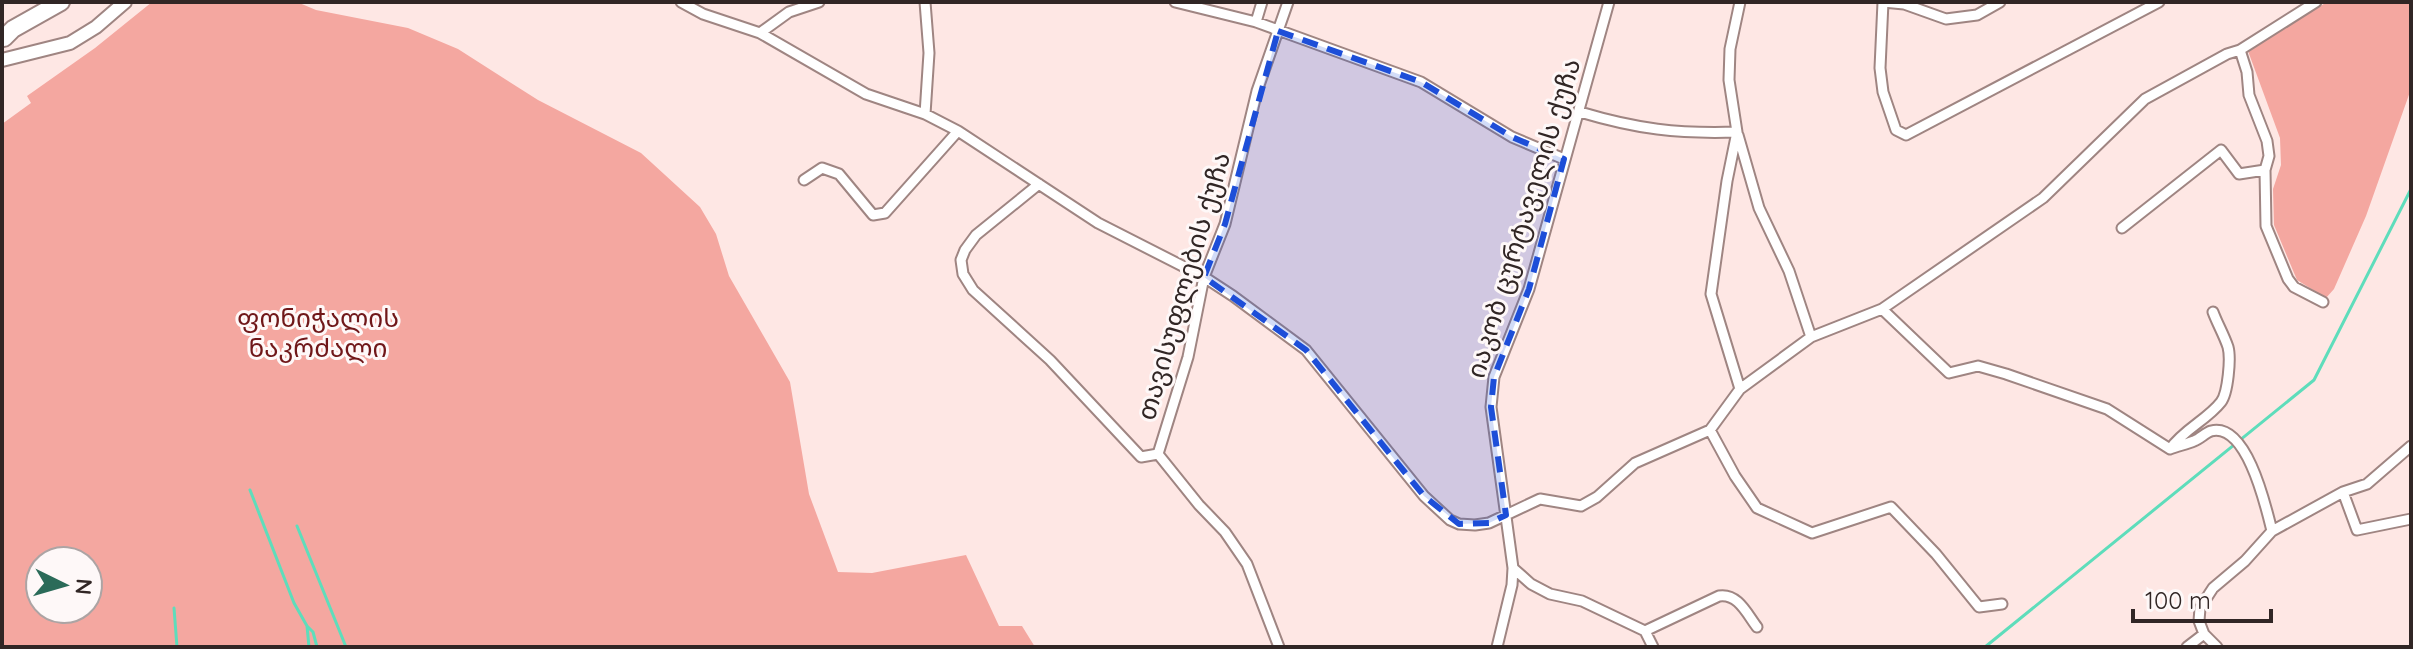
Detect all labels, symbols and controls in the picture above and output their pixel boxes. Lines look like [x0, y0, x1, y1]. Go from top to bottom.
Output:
street label: იაკობ ცურტაველის ქუჩა [1459, 54, 1587, 382]
street label: თავისუფლების ქუჩა [1129, 148, 1237, 424]
park label: ფონიჭალის ნაკრძალი [237, 301, 399, 364]
north arrow [24, 545, 104, 625]
scale bar [2133, 573, 2271, 623]
text: N [69, 577, 99, 596]
text: 100 m [2145, 585, 2211, 615]

